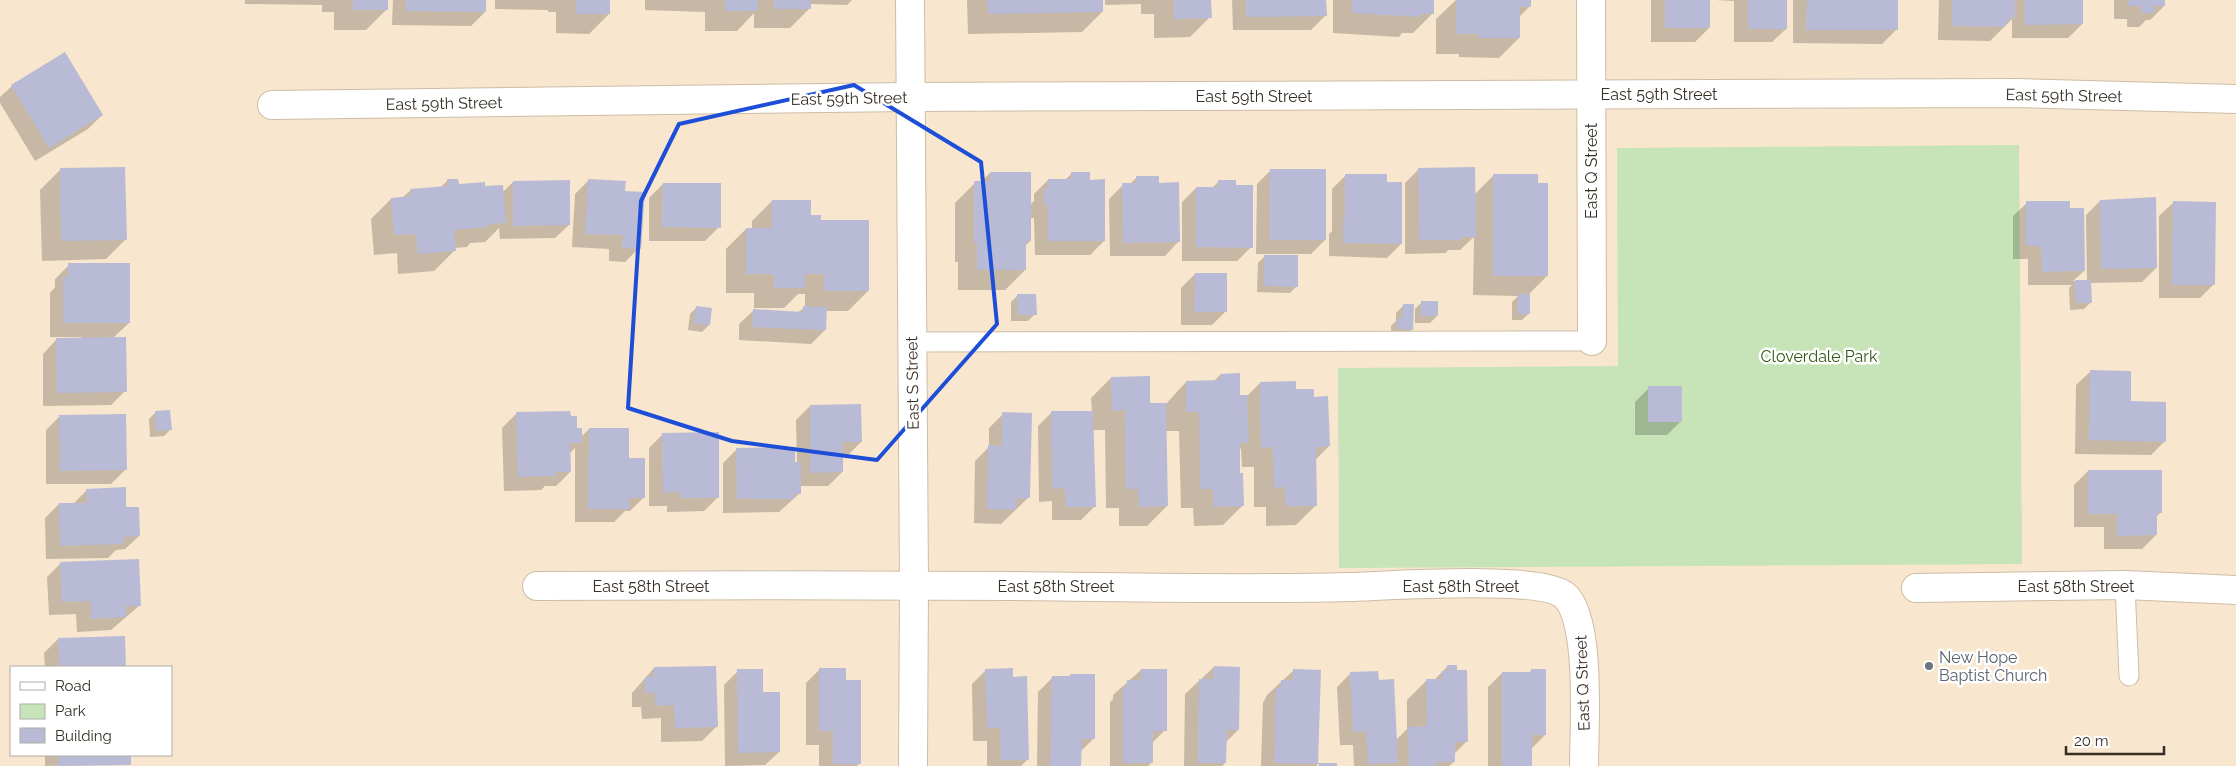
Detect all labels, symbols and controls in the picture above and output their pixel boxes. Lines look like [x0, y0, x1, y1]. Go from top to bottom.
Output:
street label: East 59th Street [1601, 85, 1718, 104]
street label: East 59th Street [2005, 85, 2123, 106]
street label: East 59th Street [1196, 87, 1313, 106]
street label: East 59th Street [790, 88, 908, 109]
street label: East 59th Street [385, 93, 503, 114]
street label: East Q Street [1582, 122, 1601, 219]
street label: East S Street [902, 335, 923, 430]
park label: Cloverdale Park [1761, 347, 1878, 366]
street label: East 58th Street [593, 577, 710, 596]
street label: East 58th Street [998, 577, 1115, 596]
street label: East 58th Street [1403, 577, 1520, 596]
street label: East 58th Street [2018, 577, 2135, 596]
street label: East Q Street [1571, 634, 1594, 731]
place label: New Hope Baptist Church [1939, 648, 2047, 685]
marker: New Hope Baptist Church [1923, 660, 1935, 672]
legend [10, 666, 172, 756]
text: Road [55, 677, 91, 695]
text: Park [55, 702, 86, 720]
scale bar [2066, 724, 2164, 756]
text: Building [55, 727, 112, 745]
text: 20 m [2074, 732, 2109, 750]

